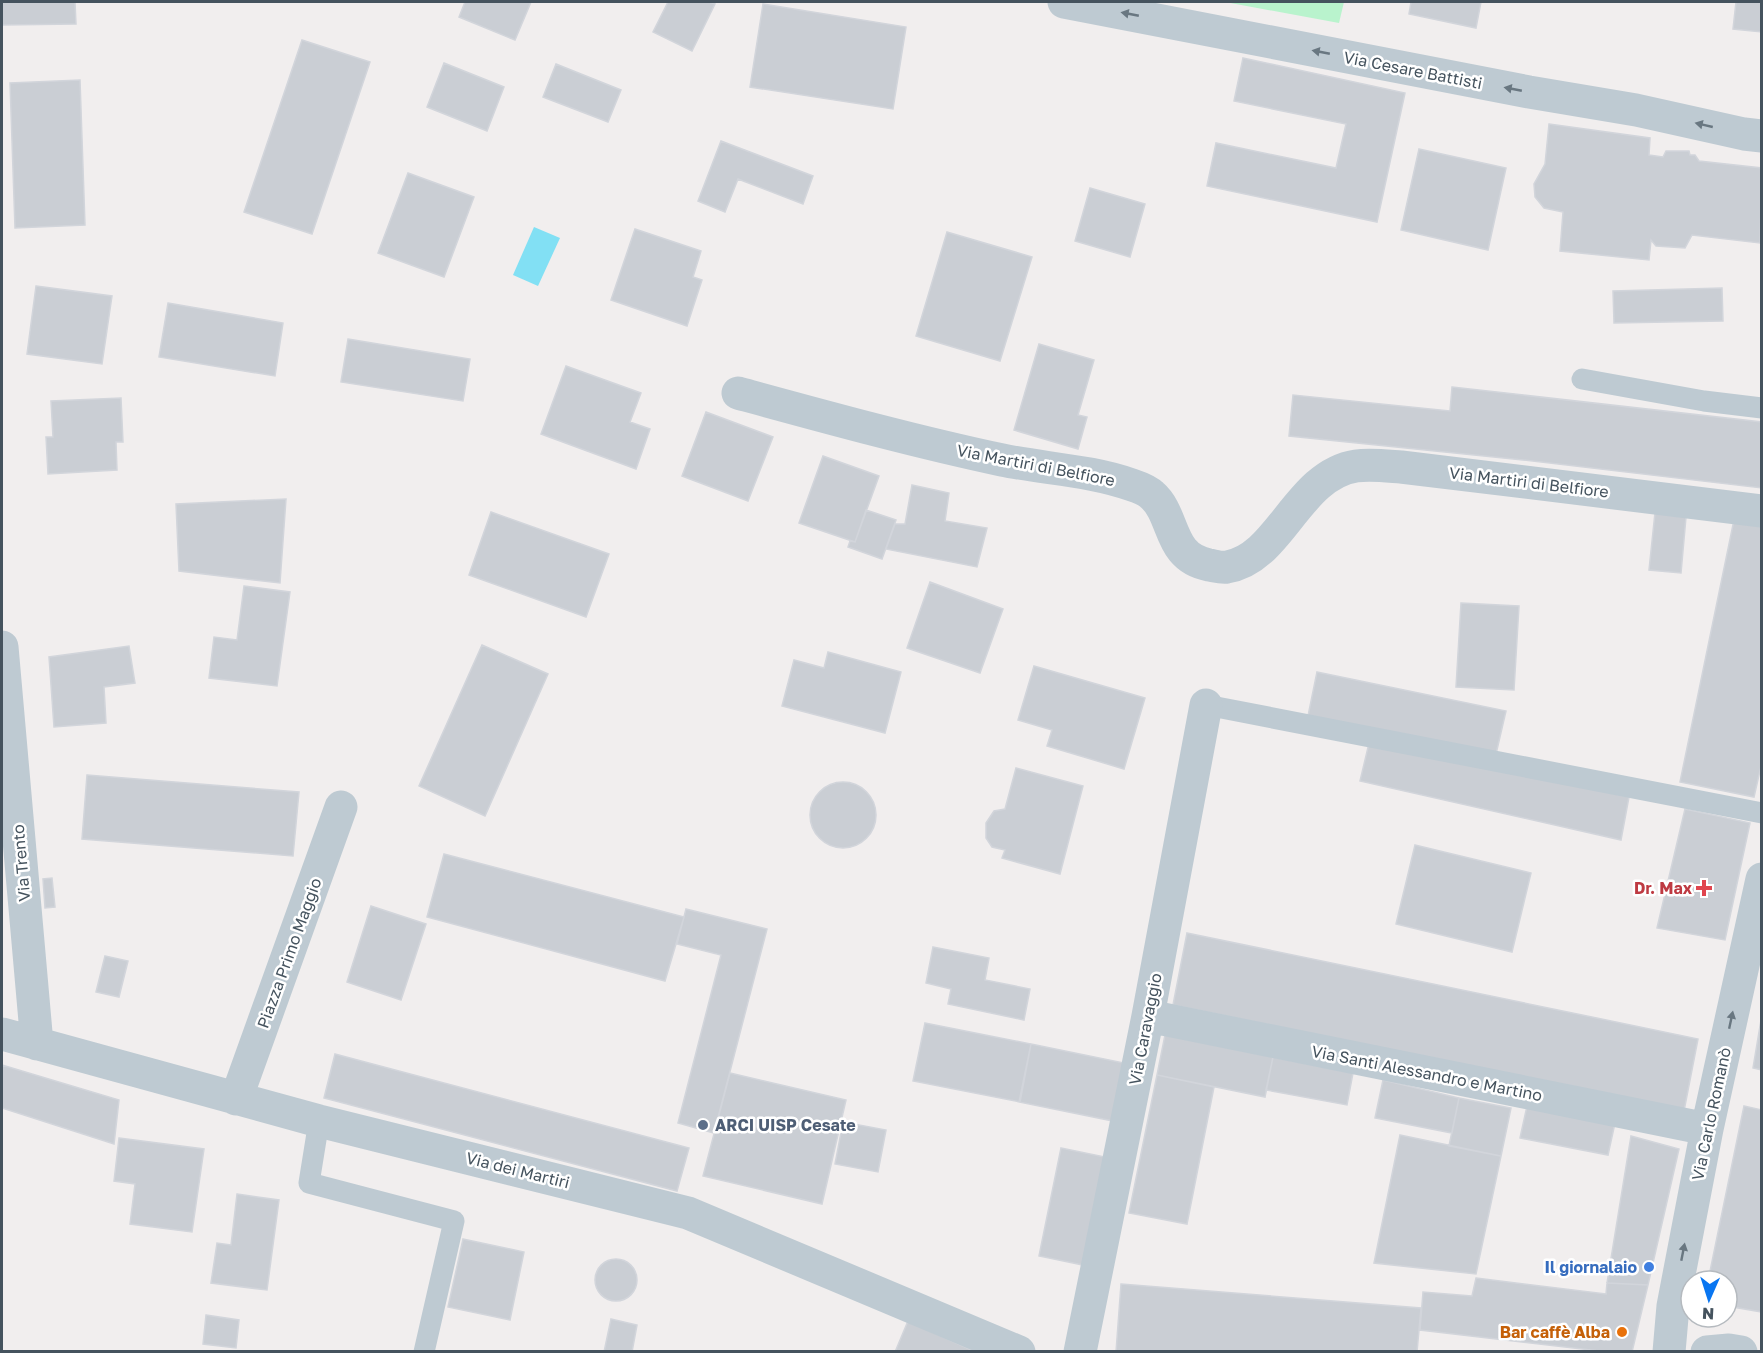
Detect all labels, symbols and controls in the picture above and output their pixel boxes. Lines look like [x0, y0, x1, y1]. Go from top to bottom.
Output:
one-way arrow [1120, 9, 1139, 18]
one-way arrow [1312, 47, 1331, 56]
street label: Via Cesare Battisti [1342, 47, 1484, 93]
one-way arrow [1503, 84, 1522, 93]
one-way arrow [1695, 120, 1713, 130]
street label: Via Martiri di Belfiore [955, 440, 1117, 490]
street label: Via Martiri di Belfiore [1448, 462, 1610, 502]
street label: Via Trento [8, 823, 34, 903]
street label: Piazza Primo Maggio [253, 875, 325, 1031]
place label: Dr. Max [1634, 878, 1693, 898]
marker: Dr. Max [1697, 881, 1711, 895]
street label: Via Caravaggio [1124, 971, 1166, 1087]
one-way arrow [1726, 1011, 1736, 1029]
street label: Via Santi Alessandro e Martino [1310, 1041, 1544, 1105]
street label: Via Carlo Romanò [1687, 1046, 1735, 1182]
place label: ARCI UISP Cesate [715, 1115, 856, 1135]
marker: ARCI UISP Cesate [696, 1118, 710, 1132]
street label: Via dei Martiri [464, 1147, 572, 1193]
one-way arrow [1679, 1242, 1688, 1261]
place label: Il giornalaio [1545, 1257, 1637, 1277]
marker: Il giornalaio [1642, 1260, 1656, 1274]
north arrow [1679, 1269, 1739, 1329]
text: N [1702, 1304, 1715, 1324]
place label: Bar caffè Alba [1500, 1322, 1610, 1342]
marker: Bar caffè Alba [1615, 1325, 1629, 1339]

